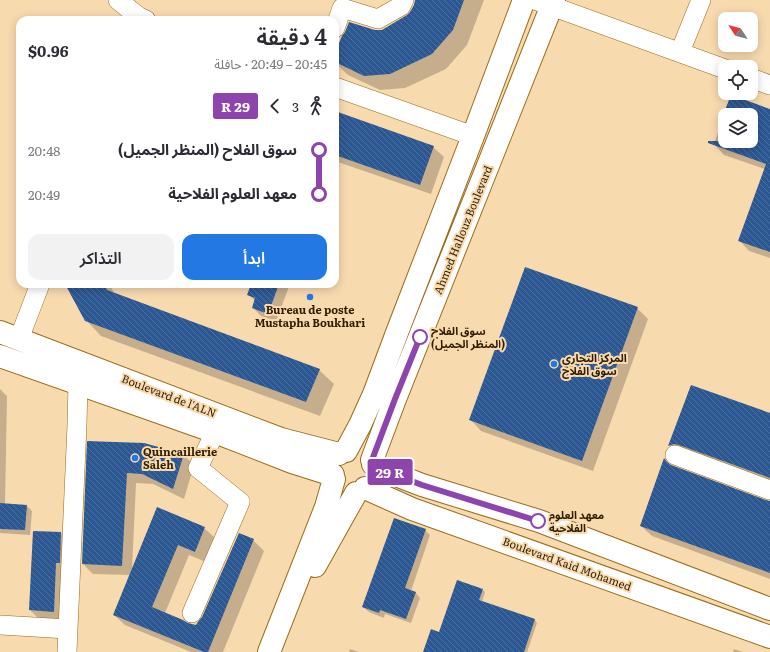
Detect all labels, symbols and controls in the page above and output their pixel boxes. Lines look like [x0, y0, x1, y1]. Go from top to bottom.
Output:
north arrow [718, 12, 758, 52]
map controls [718, 12, 758, 148]
text: 4 دقيقة [256, 19, 327, 52]
text: $0.96 [28, 39, 69, 62]
text: 20:45 – 20:49 · حافلة [214, 54, 327, 73]
button: locate [718, 60, 758, 100]
icon: back [264, 95, 286, 117]
icon: walk [305, 95, 327, 117]
text: 29 R [221, 96, 250, 116]
text: 3 [292, 97, 299, 116]
button: layers [718, 108, 758, 148]
text: سوق الفلاح (المنظر الجميل) [118, 137, 297, 160]
text: 20:48 [28, 141, 61, 160]
street label: Ahmed Hallouz Boulevard [429, 163, 495, 296]
text: معهد العلوم الفلاحية [168, 181, 297, 204]
text: 20:49 [28, 185, 60, 204]
button: التذاكر [28, 234, 174, 280]
button: ابدأ [182, 234, 327, 280]
marker: Bureau de poste Mustapha Boukhari [305, 292, 315, 302]
place label: Bureau de poste Mustapha Boukhari [255, 301, 365, 330]
place label: سوق الفلاح (المنظر الجميل) [431, 322, 505, 351]
marker: سوق الفلاح (المنظر الجميل) [412, 329, 428, 345]
place label: المركز التجاري سوق الفلاح [562, 349, 627, 379]
marker: المركز التجاري سوق الفلاح [549, 359, 559, 369]
street label: Boulevard de l'ALN [120, 370, 219, 420]
place label: Quincaillerie Saleh [143, 443, 217, 472]
marker: Quincaillerie Saleh [130, 453, 140, 463]
line badge: 29 R [362, 459, 418, 485]
text: 29 R [376, 462, 404, 482]
place label: معهد العلوم الفلاحية [549, 506, 604, 535]
marker: معهد العلوم الفلاحية [530, 513, 546, 529]
street label: Boulevard Kaid Mohamed [501, 532, 634, 594]

